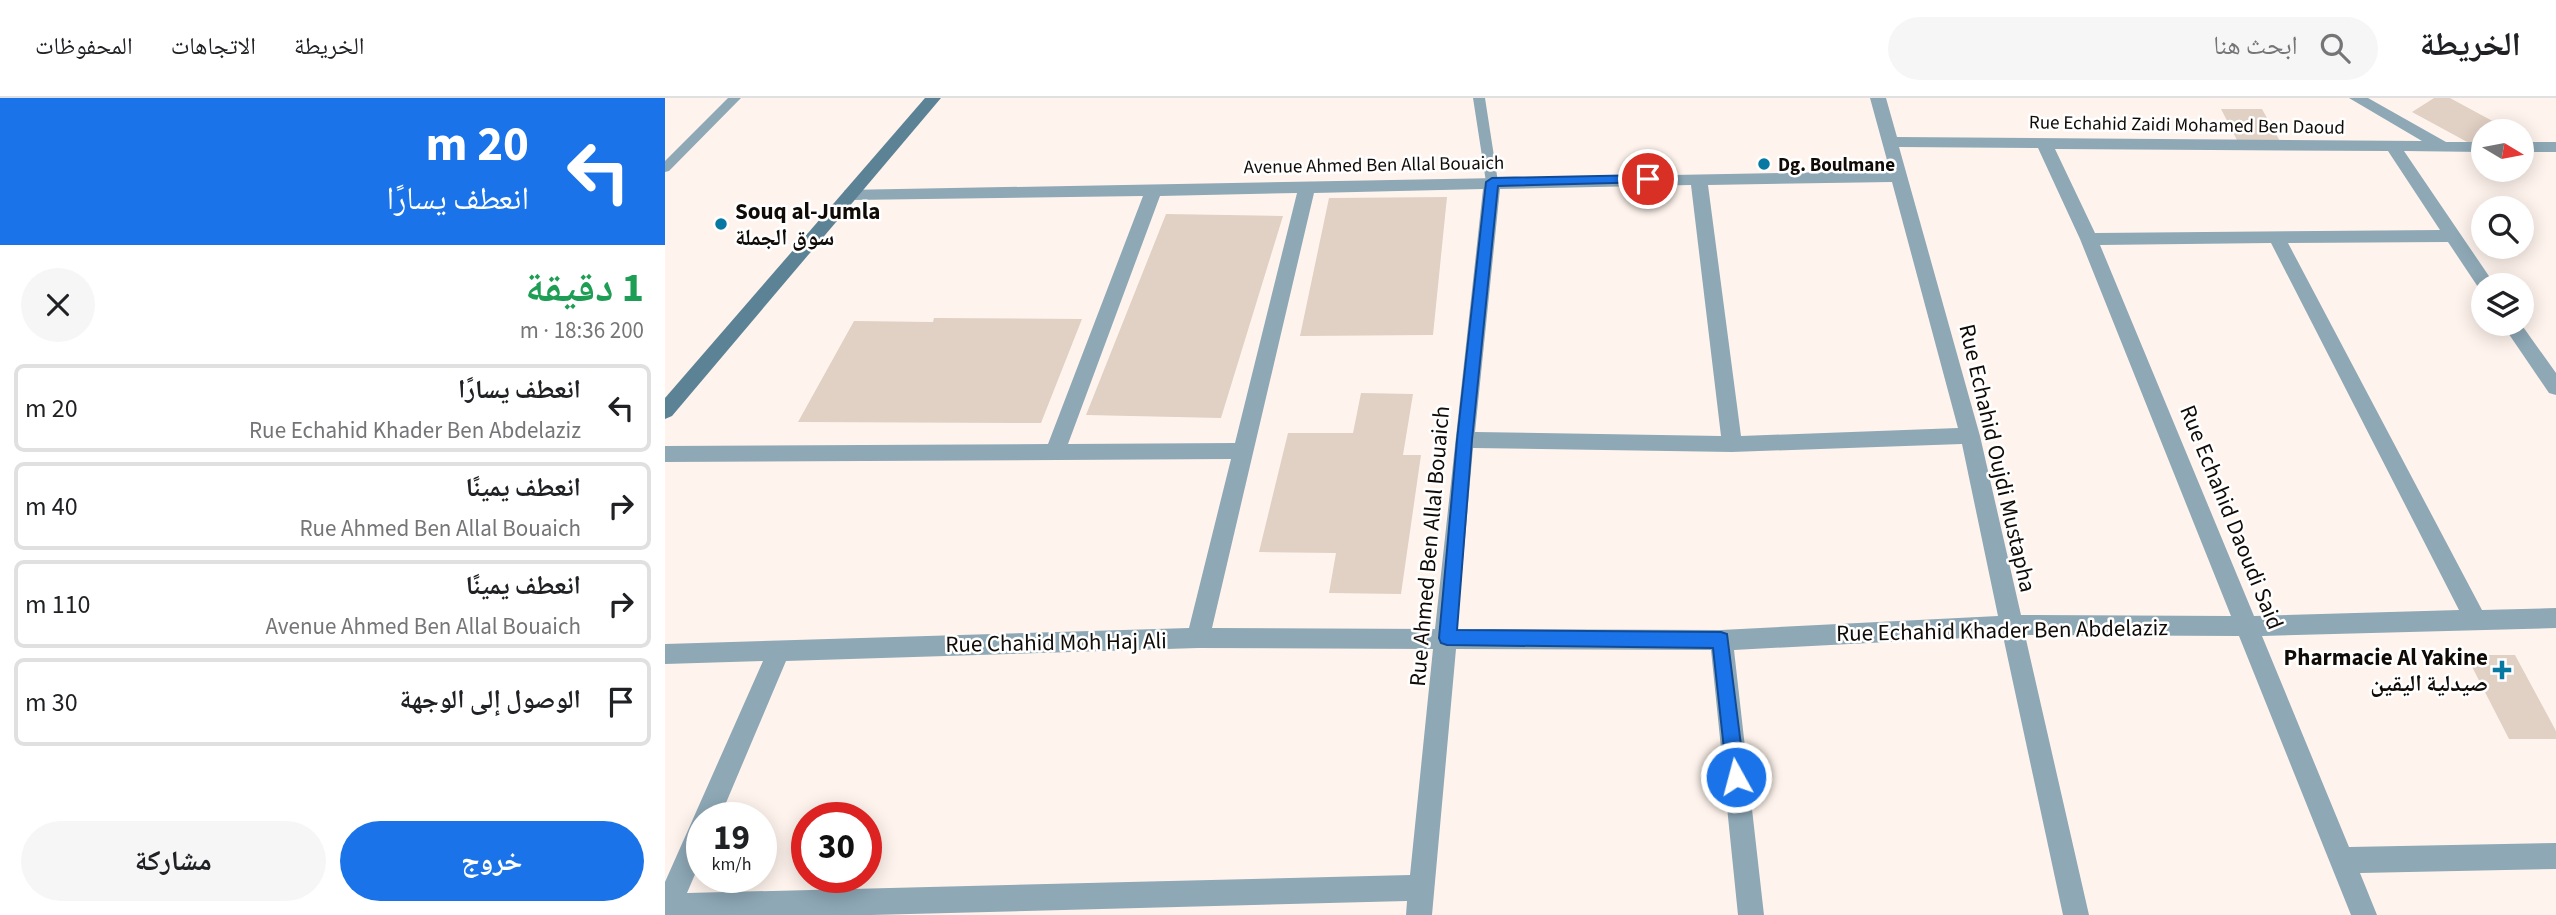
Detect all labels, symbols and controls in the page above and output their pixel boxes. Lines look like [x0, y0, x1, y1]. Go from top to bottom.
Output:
search box [1888, 17, 2378, 80]
text: الخريطة [2420, 21, 2521, 68]
text: ابحث هنا [2213, 27, 2298, 64]
text: المحفوظات [35, 29, 133, 64]
text: الاتجاهات [171, 29, 256, 64]
text: الخريطة [294, 29, 365, 64]
icon: search [2316, 29, 2354, 67]
street label: Rue Echahid Zaidi Mohamed Ben Daoud [2029, 109, 2345, 142]
text: 20 m [425, 110, 529, 180]
north arrow [2471, 119, 2534, 182]
map controls [2471, 119, 2534, 336]
icon: left [553, 126, 644, 217]
pin [1618, 149, 1678, 209]
street label: Avenue Ahmed Ben Allal Bouaich [1244, 150, 1505, 181]
place label: Dg. Boulmane [1778, 152, 1895, 179]
marker: Dg. Boulmane [1756, 156, 1772, 172]
icon: arrive [1629, 160, 1667, 198]
text: انعطف يسارًا [386, 176, 529, 222]
place label: Souq al-Jumla سوق الجملة [735, 195, 880, 254]
button: search [2471, 196, 2534, 259]
marker: Souq al-Jumla سوق الجملة [713, 216, 729, 232]
text: 1 دقيقة [525, 258, 644, 318]
button: close [21, 268, 95, 342]
button: layers [2471, 273, 2534, 336]
text: 200 m · 18:36 [520, 314, 644, 347]
street label: Rue Echahid Oujdi Mustapha [1951, 321, 2044, 595]
text: انعطف يسارًا [458, 371, 581, 408]
icon: left [602, 389, 640, 427]
text: 20 m [25, 390, 78, 427]
street label: Rue Echahid Daoudi Said [2171, 400, 2292, 634]
street label: Rue Ahmed Ben Allal Bouaich [1401, 404, 1458, 688]
text: Rue Echahid Khader Ben Abdelaziz [249, 414, 581, 447]
text: انعطف يمينًا [466, 469, 581, 506]
icon: right [602, 487, 640, 525]
text: 40 m [25, 488, 78, 525]
text: Rue Ahmed Ben Allal Bouaich [299, 512, 581, 545]
text: انعطف يمينًا [466, 567, 581, 604]
icon: right [602, 585, 640, 623]
text: 110 m [25, 586, 91, 623]
text: Avenue Ahmed Ben Allal Bouaich [266, 610, 581, 643]
street label: Rue Echahid Khader Ben Abdelaziz [1836, 611, 2168, 650]
street label: Rue Chahid Moh Haj Ali [945, 624, 1167, 661]
place label: Pharmacie Al Yakine صيدلية اليقين [2284, 641, 2488, 700]
marker: Pharmacie Al Yakine صيدلية اليقين [2494, 662, 2510, 678]
text: الوصول إلى الوجهة [400, 681, 581, 718]
icon: arrive [602, 683, 640, 721]
text: 30 m [25, 684, 78, 721]
position arrow [1699, 740, 1773, 814]
speed limit sign: 30 [791, 802, 882, 893]
text: 19 [713, 813, 750, 863]
button: مشاركة [21, 821, 326, 901]
button: خروج [340, 821, 644, 901]
text: km/h [712, 852, 751, 877]

